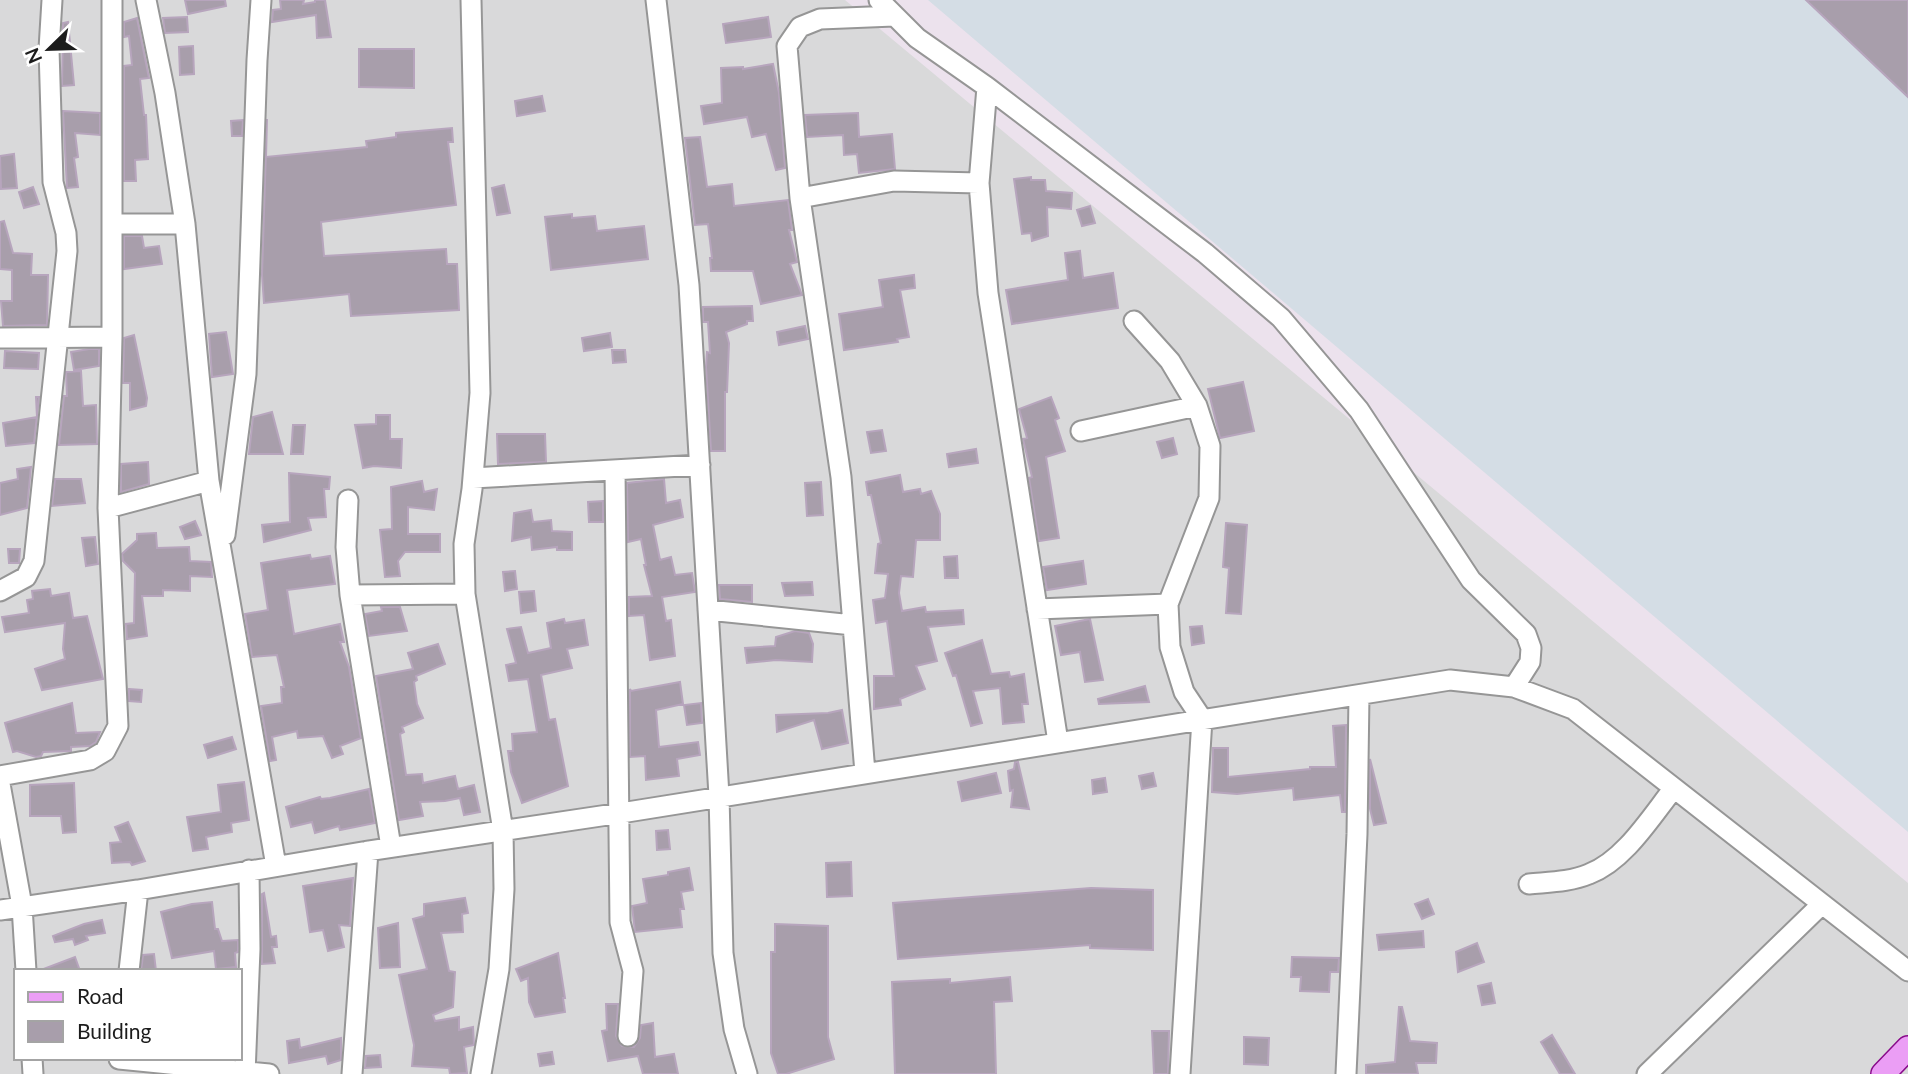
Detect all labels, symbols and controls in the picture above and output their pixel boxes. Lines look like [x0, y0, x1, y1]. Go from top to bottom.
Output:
north arrow [14, 14, 84, 84]
text: N [19, 45, 46, 67]
legend [14, 969, 242, 1060]
text: Road [77, 983, 124, 1008]
text: Building [77, 1018, 152, 1043]

